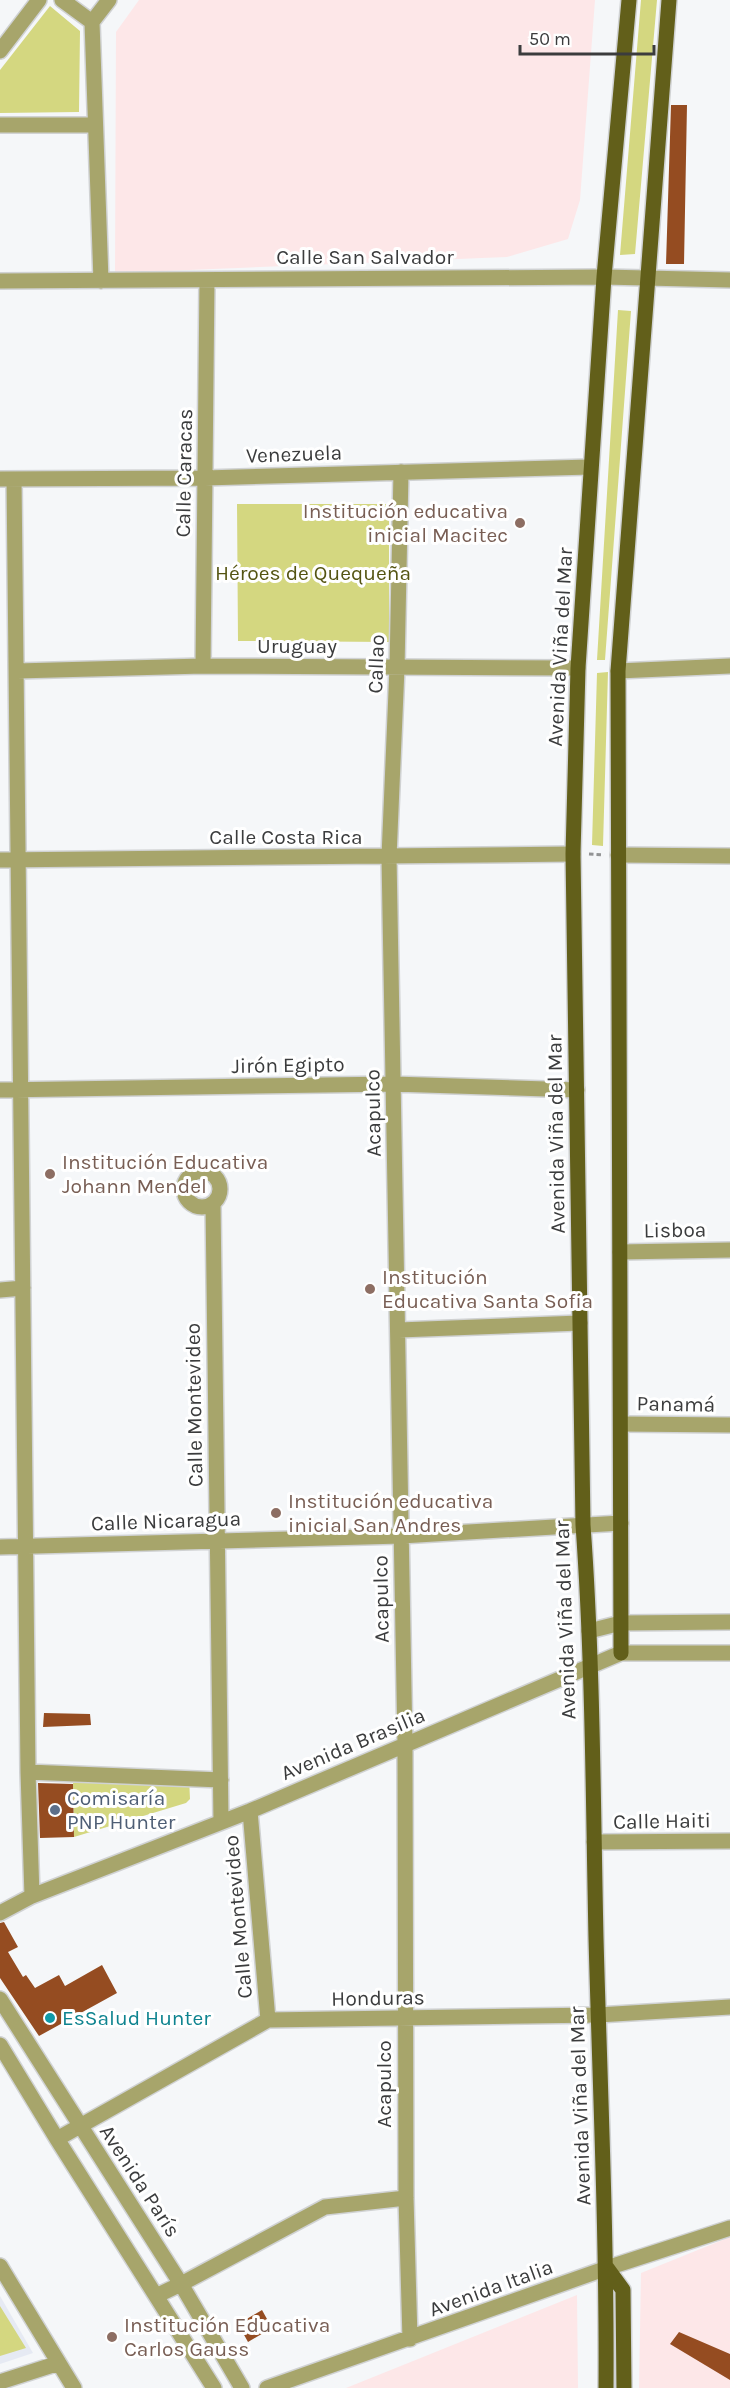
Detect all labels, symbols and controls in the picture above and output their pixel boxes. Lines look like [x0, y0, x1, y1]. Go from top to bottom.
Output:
scale bar [520, 18, 654, 56]
text: 50 m [529, 28, 571, 50]
street label: Calle San Salvador [276, 245, 454, 269]
street label: Calle Caracas [171, 408, 197, 538]
street label: Venezuela [245, 440, 343, 468]
place label: Institución educativa inicial Macitec [303, 499, 508, 547]
marker: Institución educativa inicial Macitec [513, 516, 527, 530]
street label: Avenida Viña del Mar [543, 547, 577, 747]
park label: Héroes de Quequeña [215, 561, 411, 585]
street label: Uruguay [257, 634, 337, 658]
street label: Callao [363, 634, 389, 694]
street label: Calle Costa Rica [209, 825, 363, 849]
street label: Avenida Viña del Mar [542, 1034, 570, 1234]
street label: Jirón Egipto [231, 1052, 345, 1078]
street label: Acapulco [360, 1069, 386, 1157]
place label: Institución Educativa Johann Mendel [62, 1150, 268, 1198]
marker: Institución Educativa Johann Mendel [43, 1167, 57, 1181]
street label: Lisboa [643, 1217, 707, 1243]
place label: Institución Educativa Santa Sofia [382, 1265, 593, 1313]
marker: Institución Educativa Santa Sofia [363, 1282, 377, 1296]
street label: Calle Montevideo [181, 1323, 207, 1487]
street label: Panamá [636, 1391, 716, 1417]
place label: Institución educativa inicial San Andres [288, 1489, 493, 1537]
street label: Calle Nicaragua [90, 1506, 242, 1536]
marker: Institución educativa inicial San Andres [269, 1506, 283, 1520]
street label: Avenida Viña del Mar [550, 1520, 580, 1720]
street label: Acapulco [368, 1555, 394, 1643]
street label: Avenida Brasilia [277, 1703, 429, 1785]
place label: Comisaría PNP Hunter [67, 1786, 176, 1834]
marker: Comisaría PNP Hunter [48, 1803, 62, 1817]
street label: Calle Haiti [613, 1808, 711, 1834]
street label: Calle Montevideo [219, 1834, 257, 2000]
street label: Honduras [331, 1985, 425, 2011]
place label: EsSalud Hunter [62, 2006, 211, 2030]
street label: Avenida Viña del Mar [565, 2006, 595, 2206]
marker: EsSalud Hunter [43, 2011, 57, 2025]
street label: Acapulco [372, 2040, 396, 2128]
street label: Avenida París [95, 2120, 185, 2242]
street label: Avenida Italia [426, 2255, 556, 2321]
place label: Institución Educativa Carlos Gauss [124, 2313, 330, 2361]
marker: Institución Educativa Carlos Gauss [105, 2330, 119, 2344]

